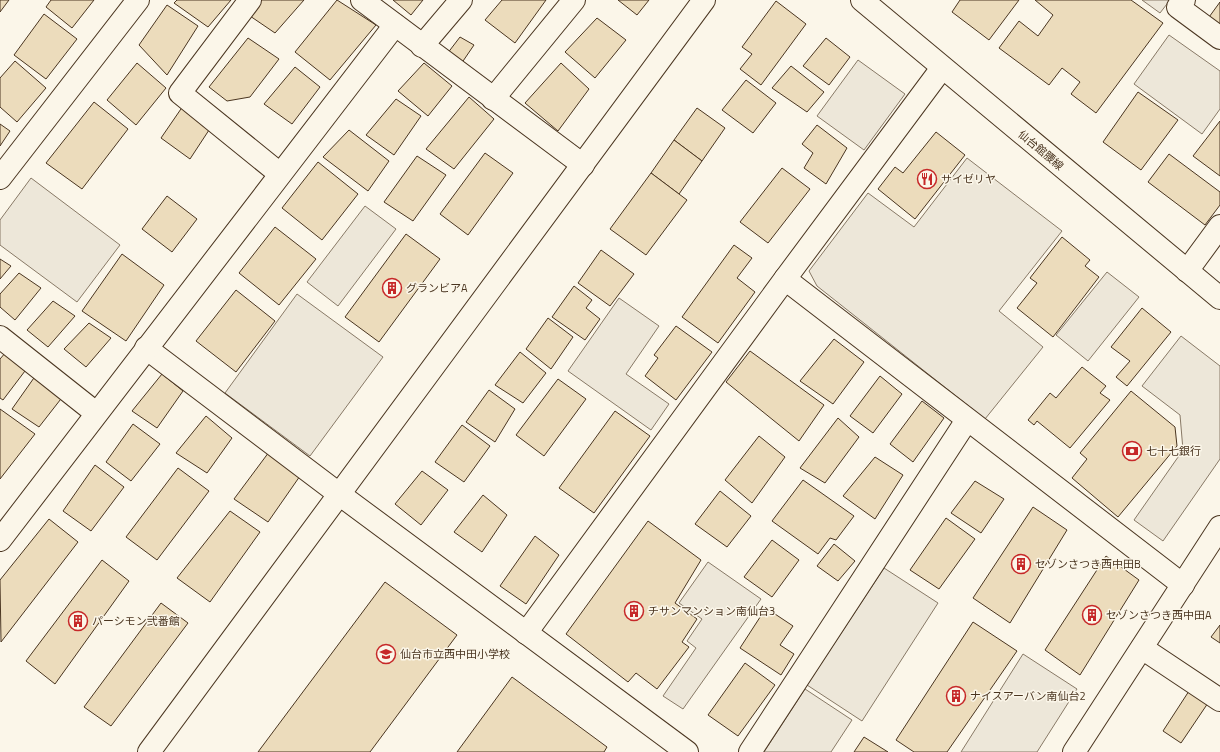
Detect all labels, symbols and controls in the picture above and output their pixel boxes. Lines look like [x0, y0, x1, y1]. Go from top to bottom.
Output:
street label: 仙台館腰線 [1015, 126, 1067, 174]
restaurant icon: サイゼリヤ [916, 168, 938, 190]
place label: サイゼリヤ [941, 171, 996, 187]
building icon: グランビアA [381, 277, 403, 299]
place label: グランビアA [406, 280, 468, 296]
bank icon: 七十七銀行 [1121, 440, 1143, 462]
place label: 七十七銀行 [1146, 443, 1201, 459]
building icon: セゾンさつき西中田B [1010, 553, 1032, 575]
place label: セゾンさつき西中田B [1035, 556, 1141, 572]
building icon: チサンマンション南仙台3 [623, 600, 645, 622]
place label: チサンマンション南仙台3 [648, 603, 775, 619]
building icon: セゾンさつき西中田A [1081, 604, 1103, 626]
place label: セゾンさつき西中田A [1106, 607, 1212, 623]
building icon: パーシモン弐番館 [67, 610, 89, 632]
place label: パーシモン弐番館 [92, 613, 180, 629]
school or university icon: 仙台市立西中田小学校 [375, 643, 397, 665]
place label: 仙台市立西中田小学校 [400, 646, 510, 662]
building icon: ナイスアーバン南仙台2 [945, 685, 967, 707]
place label: ナイスアーバン南仙台2 [970, 688, 1086, 704]

